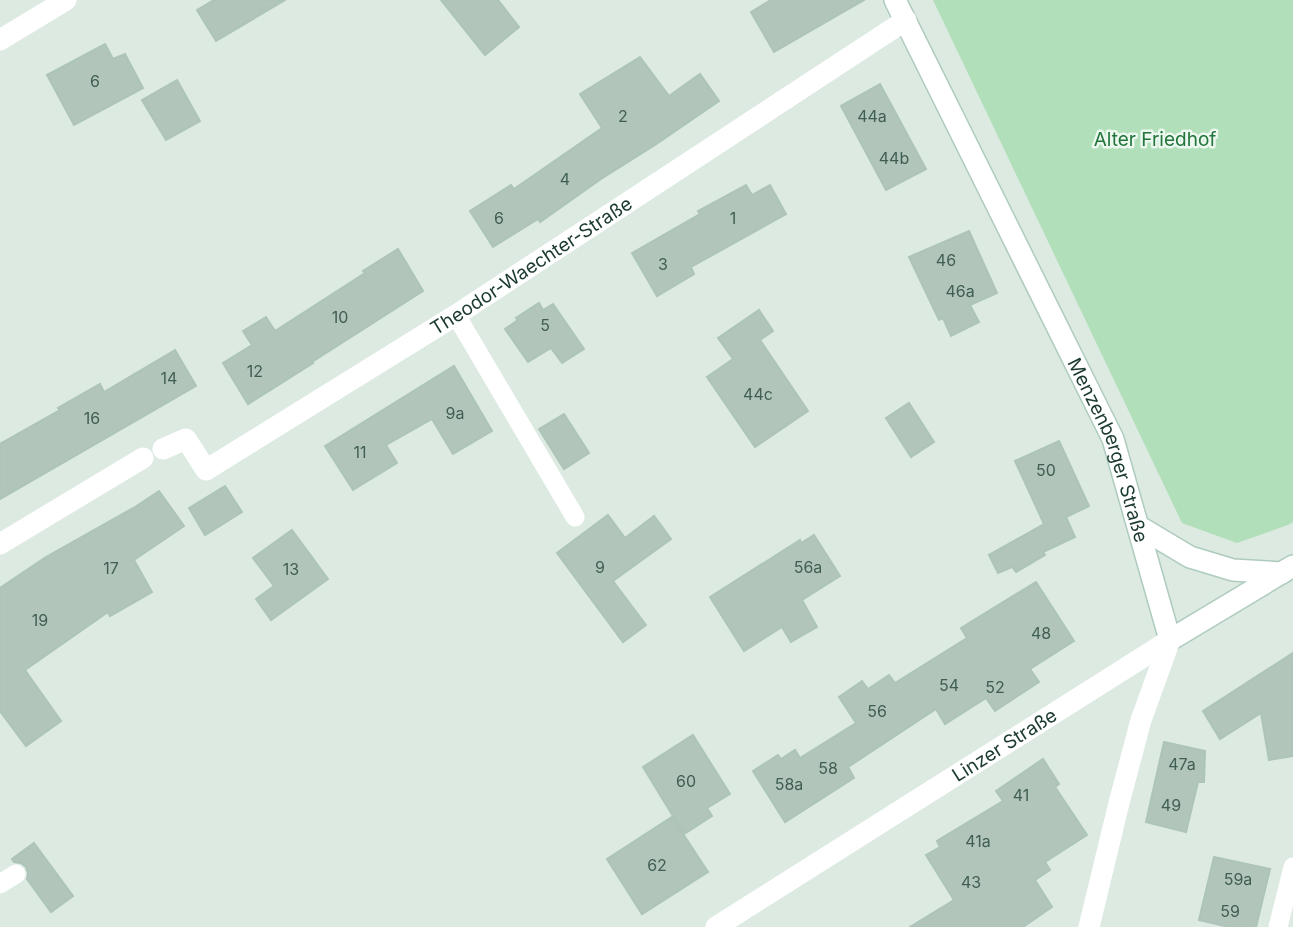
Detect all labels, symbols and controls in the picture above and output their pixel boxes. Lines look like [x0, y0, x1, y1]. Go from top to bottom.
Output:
house number: 6 [90, 71, 100, 91]
house number: 2 [618, 106, 628, 126]
house number: 44a [857, 106, 887, 126]
park label: Alter Friedhof [1094, 128, 1216, 151]
house number: 44b [879, 148, 909, 168]
house number: 4 [560, 169, 570, 189]
street label: Theodor-Waechter-Straße [426, 192, 637, 340]
house number: 6 [494, 208, 504, 228]
house number: 1 [730, 208, 736, 228]
house number: 46 [936, 250, 956, 270]
house number: 3 [658, 254, 668, 274]
house number: 46a [945, 281, 975, 301]
house number: 10 [332, 307, 348, 327]
house number: 5 [540, 315, 550, 335]
street label: Menzenberger Straße [1063, 354, 1153, 545]
house number: 12 [247, 361, 263, 381]
house number: 14 [161, 368, 177, 388]
house number: 44c [743, 384, 773, 404]
house number: 9a [446, 403, 464, 423]
house number: 16 [84, 408, 100, 428]
house number: 11 [353, 442, 367, 462]
house number: 50 [1036, 460, 1056, 480]
house number: 9 [595, 557, 605, 577]
house number: 56a [794, 557, 822, 577]
house number: 17 [103, 558, 119, 578]
house number: 13 [283, 559, 299, 579]
house number: 19 [32, 610, 48, 630]
house number: 48 [1031, 623, 1051, 643]
house number: 54 [939, 675, 959, 695]
house number: 52 [985, 677, 1005, 697]
house number: 56 [867, 701, 887, 721]
street label: Linzer Straße [948, 704, 1061, 787]
house number: 47a [1168, 754, 1196, 774]
house number: 58 [818, 758, 838, 778]
house number: 60 [676, 771, 696, 791]
house number: 58a [775, 774, 803, 794]
house number: 41 [1013, 785, 1029, 805]
house number: 49 [1161, 795, 1181, 815]
house number: 41a [965, 831, 991, 851]
house number: 62 [647, 855, 667, 875]
house number: 59a [1224, 869, 1252, 889]
house number: 43 [961, 872, 981, 892]
house number: 59 [1220, 901, 1240, 921]

